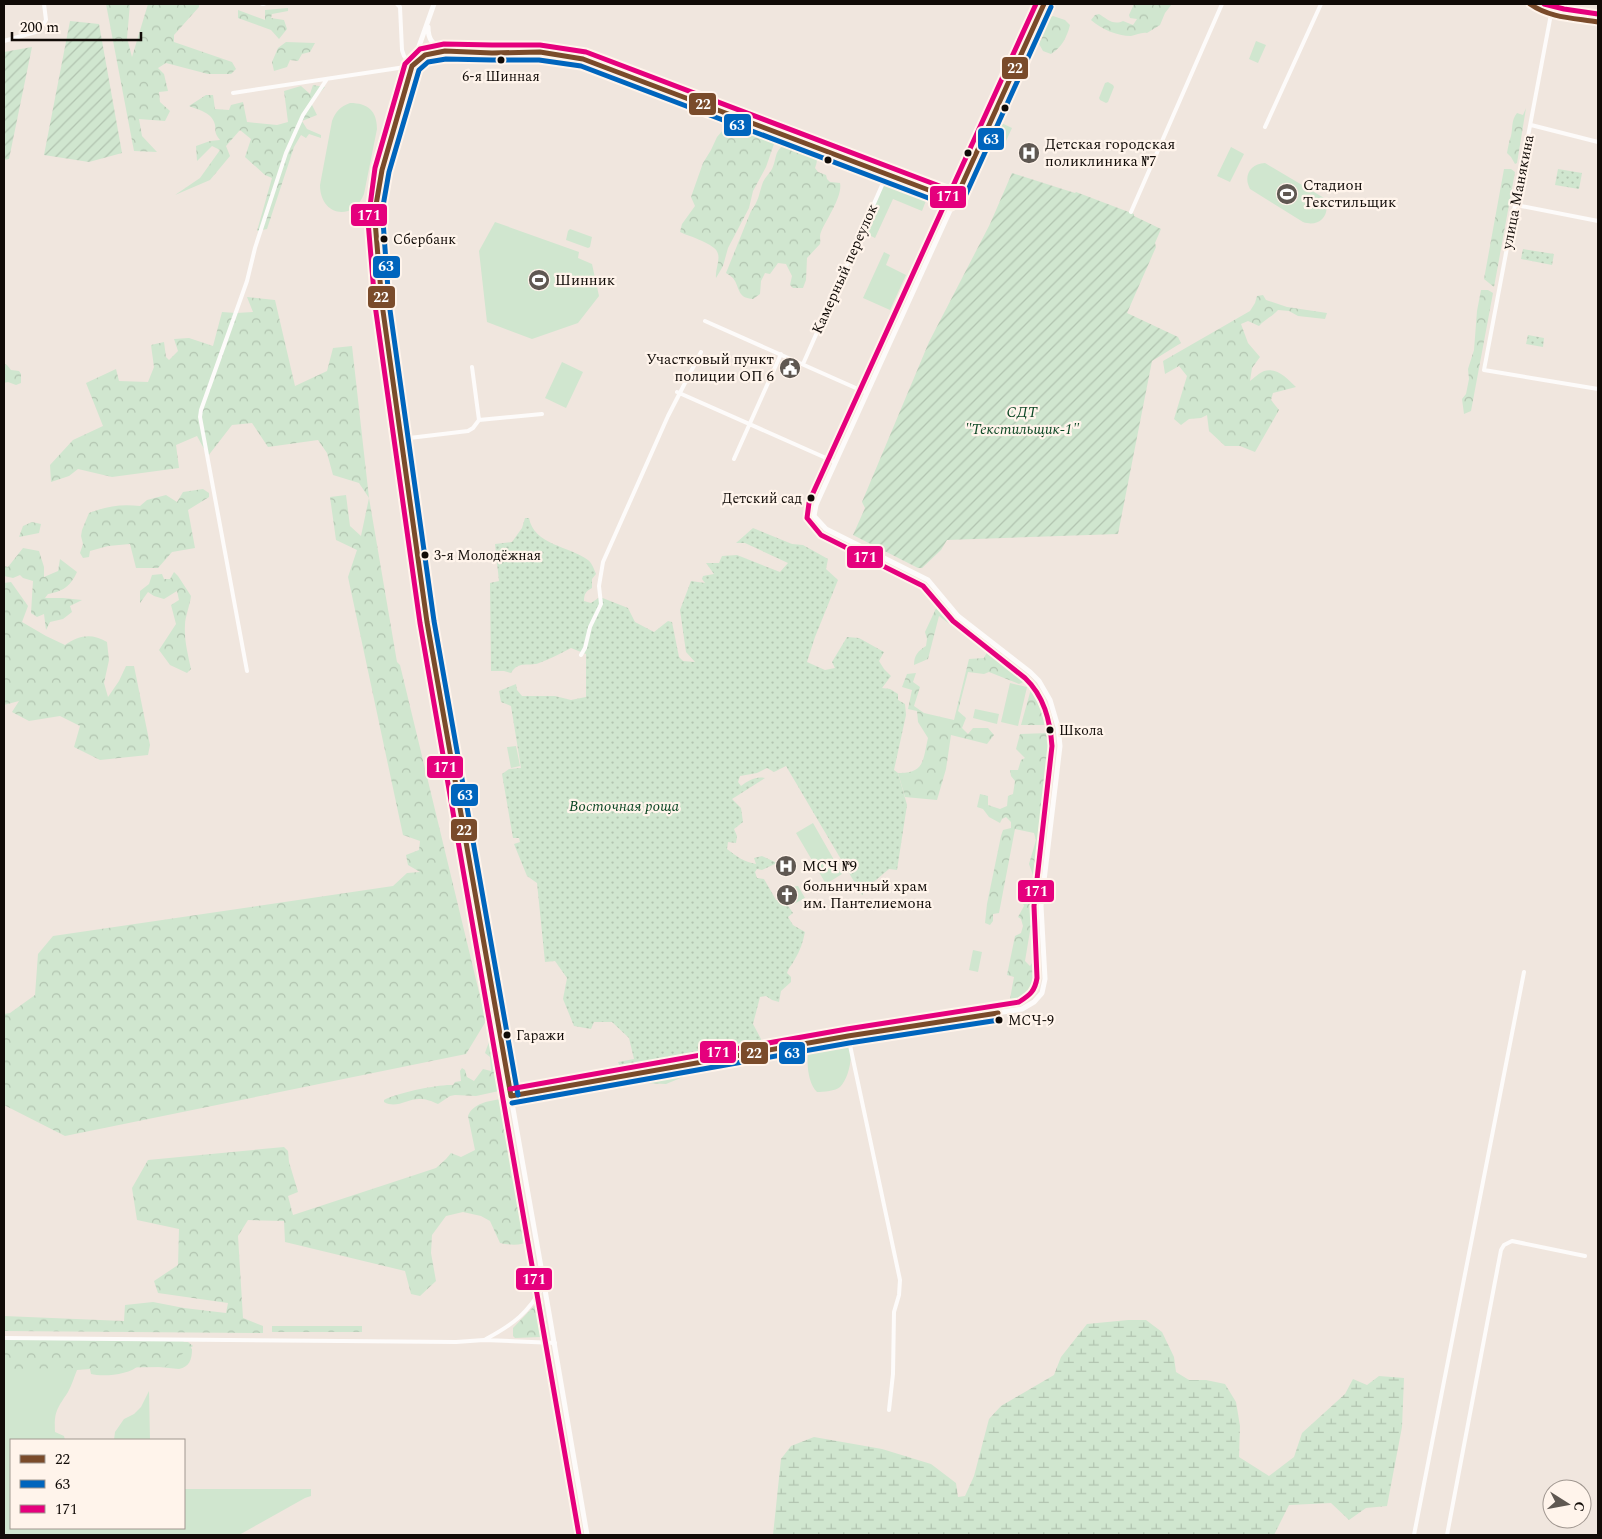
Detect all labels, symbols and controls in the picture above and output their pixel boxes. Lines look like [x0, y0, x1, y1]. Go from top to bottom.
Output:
scale bar [12, 10, 141, 42]
text: 200 m [20, 16, 59, 39]
marker: 6-я Шинная [496, 55, 506, 65]
line badge: 22 [1001, 56, 1029, 80]
text: 22 [1007, 58, 1023, 79]
place label: 6-я Шинная [462, 66, 540, 87]
line badge: 22 [688, 92, 717, 116]
text: 22 [695, 94, 711, 115]
unlabelled marker [1000, 103, 1010, 113]
line badge: 63 [723, 113, 752, 137]
text: 63 [729, 115, 745, 136]
line badge: 63 [977, 127, 1005, 151]
text: 63 [983, 129, 999, 150]
street label: улица Манякина [1495, 132, 1541, 252]
place label: Детская городская поликлиника №7 [1045, 133, 1175, 173]
hospital icon: Детская городская поликлиника №7 [1017, 141, 1041, 165]
unlabelled marker [963, 148, 973, 158]
unlabelled marker [823, 155, 833, 165]
place label: Стадион Текстильщик [1303, 174, 1396, 214]
sports icon: Стадион Текстильщик [1275, 182, 1299, 206]
line badge: 171 [929, 185, 967, 209]
text: 171 [936, 186, 960, 207]
street label: Камерный переулок [806, 200, 884, 338]
line badge: 171 [350, 203, 388, 227]
text: 171 [357, 205, 381, 226]
place label: Сбербанк [393, 229, 456, 250]
marker: Сбербанк [379, 234, 389, 244]
line badge: 63 [372, 255, 401, 279]
text: 63 [378, 256, 394, 277]
sports icon: Шинник [527, 268, 551, 292]
place label: Шинник [555, 269, 615, 292]
line badge: 22 [367, 285, 396, 309]
text: 22 [373, 287, 389, 308]
place label: Участковый пункт полиции ОП 6 [646, 348, 774, 388]
public building icon: Участковый пункт полиции ОП 6 [778, 356, 802, 380]
park label: СДТ "Текстильщик-1" [965, 401, 1079, 441]
place label: Детский сад [722, 488, 802, 509]
marker: Детский сад [806, 493, 816, 503]
place label: 3-я Молодёжная [434, 545, 541, 566]
line badge: 171 [846, 545, 884, 569]
text: 171 [853, 547, 877, 568]
marker: 3-я Молодёжная [420, 550, 430, 560]
place label: Школа [1059, 720, 1103, 741]
marker: Школа [1045, 725, 1055, 735]
line badge: 171 [426, 755, 464, 779]
text: 171 [433, 757, 457, 778]
line badge: 63 [450, 783, 479, 807]
text: 63 [457, 785, 473, 806]
park label: Восточная роща [569, 795, 679, 818]
line badge: 22 [450, 818, 478, 842]
text: 22 [456, 820, 472, 841]
hospital icon: МСЧ №9 [774, 854, 798, 878]
place label: МСЧ №9 [802, 855, 857, 878]
place label: больничный храм им. Пантелиемона [803, 875, 933, 915]
line badge: 171 [1017, 879, 1055, 903]
text: 171 [1024, 881, 1048, 902]
church icon: больничный храм им. Пантелиемона [775, 883, 799, 907]
place label: МСЧ-9 [1008, 1010, 1054, 1031]
marker: МСЧ-9 [994, 1015, 1004, 1025]
place label: Гаражи [516, 1025, 565, 1046]
marker: Гаражи [502, 1030, 512, 1040]
line badge: 171 [699, 1040, 737, 1064]
line badge: 22 [740, 1041, 769, 1065]
line badge: 63 [778, 1041, 806, 1065]
text: 171 [706, 1042, 730, 1063]
text: 22 [746, 1043, 762, 1064]
text: 63 [784, 1043, 800, 1064]
line badge: 171 [515, 1267, 553, 1291]
text: 171 [522, 1269, 546, 1290]
legend [10, 1439, 185, 1529]
text: 22 [55, 1448, 70, 1471]
text: 63 [55, 1473, 71, 1496]
north arrow [1542, 1479, 1592, 1529]
text: 171 [55, 1498, 78, 1521]
text: С [1568, 1499, 1591, 1513]

